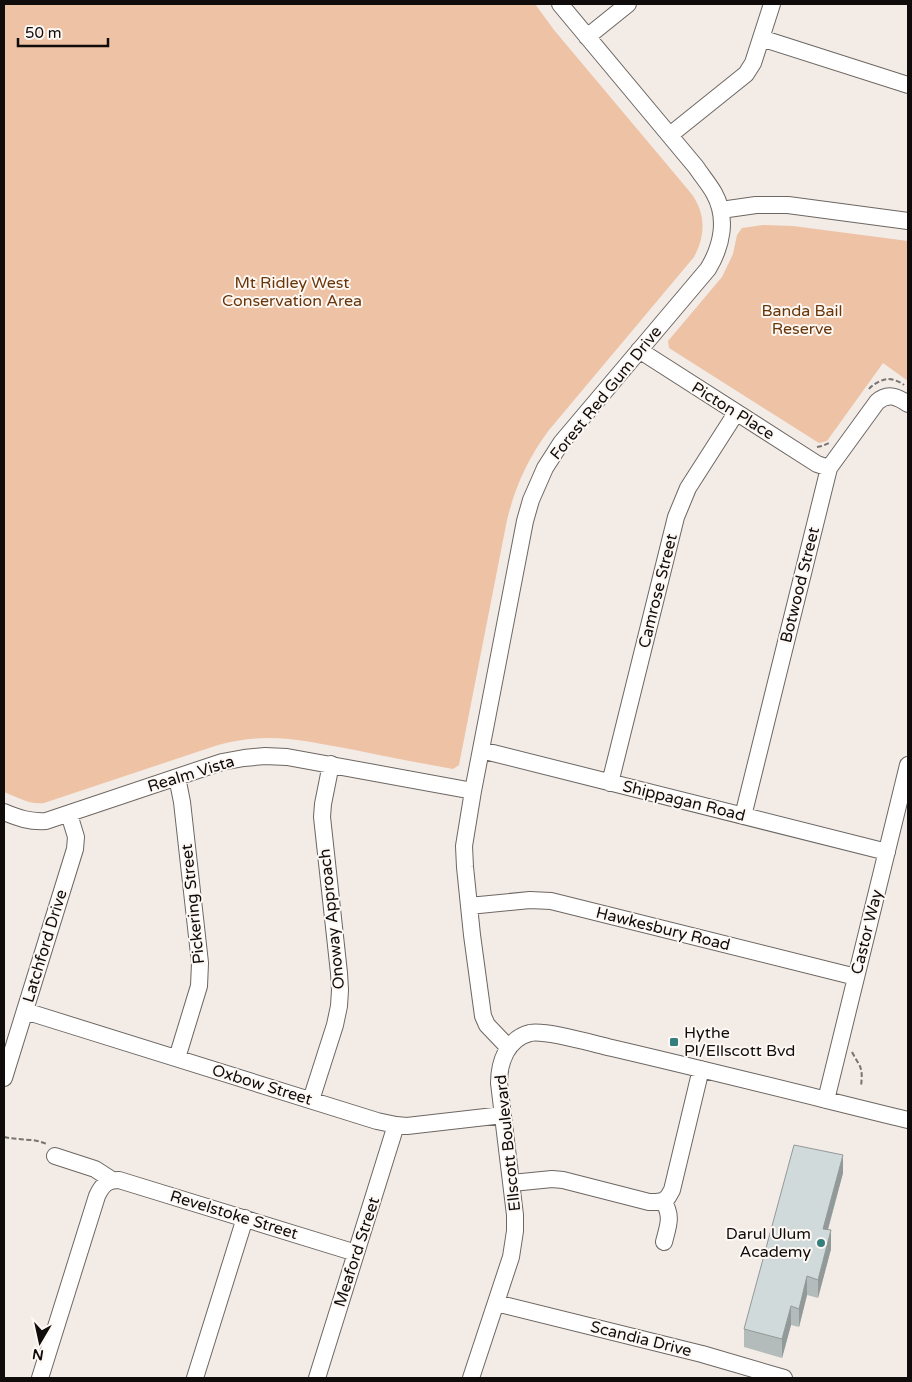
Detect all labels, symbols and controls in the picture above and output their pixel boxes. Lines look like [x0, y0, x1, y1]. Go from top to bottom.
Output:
scale bar [18, 15, 108, 47]
text: 50 m [25, 24, 62, 42]
park label: Mt Ridley West Conservation Area [222, 273, 362, 311]
park label: Banda Bail Reserve [761, 301, 843, 339]
street label: Forest Red Gum Drive [546, 322, 666, 464]
street label: Picton Place [688, 378, 778, 444]
street label: Botwood Street [776, 525, 824, 645]
street label: Camrose Street [634, 532, 682, 650]
street label: Realm Vista [145, 751, 237, 797]
street label: Shippagan Road [621, 776, 747, 826]
street label: Pickering Street [177, 843, 209, 965]
street label: Onoway Approach [315, 848, 349, 990]
street label: Latchford Drive [18, 887, 72, 1005]
street label: Castor Way [847, 887, 887, 976]
street label: Hawkesbury Road [594, 903, 732, 955]
place label: Hythe Pl/Ellscott Bvd [684, 1023, 795, 1061]
marker: Hythe Pl/Ellscott Bvd [668, 1036, 680, 1048]
street label: Oxbow Street [209, 1060, 315, 1110]
street label: Ellscott Boulevard [491, 1074, 525, 1212]
street label: Revelstoke Street [168, 1186, 300, 1244]
street label: Meaford Street [330, 1195, 384, 1309]
place label: Darul Ulum Academy [726, 1224, 811, 1262]
marker: Darul Ulum Academy [815, 1237, 827, 1249]
north arrow [15, 1317, 65, 1367]
street label: Scandia Drive [588, 1317, 694, 1361]
text: N [31, 1345, 45, 1364]

